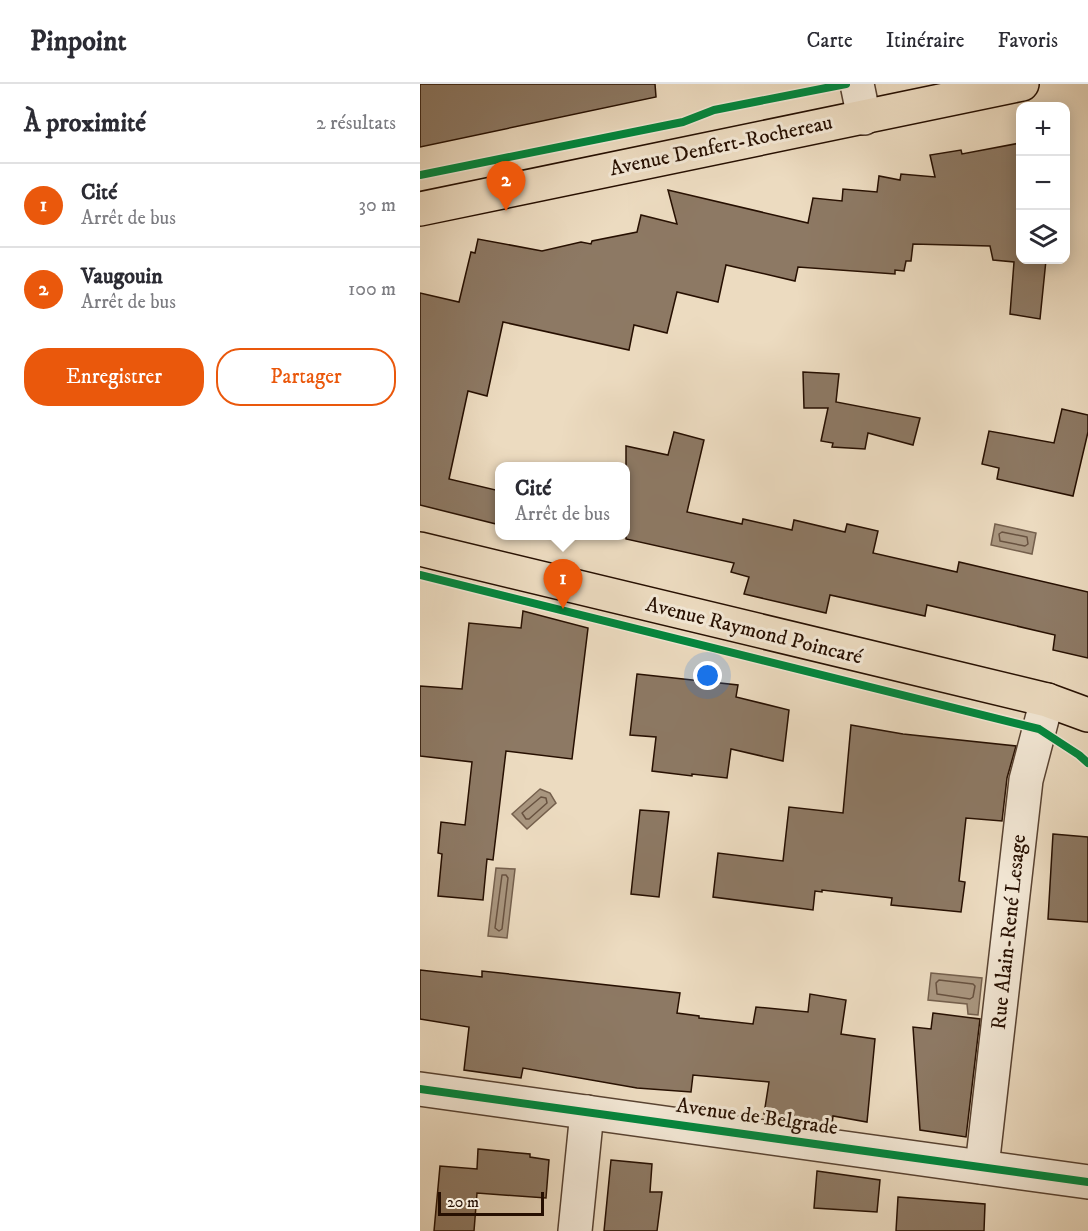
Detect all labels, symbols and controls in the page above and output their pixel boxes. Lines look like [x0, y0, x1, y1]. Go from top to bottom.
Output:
text: Pinpoint [30, 24, 126, 59]
text: Carte [807, 28, 853, 54]
text: Itinéraire [886, 28, 964, 54]
text: Favoris [997, 28, 1058, 54]
map controls [1016, 102, 1070, 264]
button: + [1016, 102, 1070, 156]
text: À proximité [24, 107, 146, 140]
street label: Avenue Denfert-Rochereau [607, 110, 835, 182]
text: 2 résultats [316, 111, 396, 136]
button: − [1016, 156, 1070, 210]
pin: 2 [486, 162, 526, 211]
text: Cité [81, 179, 117, 206]
text: 1 [40, 193, 47, 218]
text: 30 m [358, 193, 396, 218]
text: Arrêt de bus [81, 206, 176, 231]
button: layers [1016, 210, 1070, 264]
text: Vaugouin [81, 263, 163, 290]
text: 2 [39, 277, 48, 302]
text: 100 m [348, 277, 396, 302]
text: Arrêt de bus [81, 290, 176, 315]
button: Enregistrer [24, 348, 204, 406]
button: Partager [216, 348, 396, 406]
popup [495, 462, 630, 540]
text: Cité [515, 475, 551, 502]
text: Arrêt de bus [515, 502, 610, 527]
pin: 1 [544, 560, 582, 609]
street label: Avenue Raymond Poincaré [643, 591, 865, 671]
your location [693, 661, 722, 690]
street label: Rue Alain-René Lesage [986, 833, 1032, 1031]
street label: Avenue de Belgrade [674, 1093, 840, 1141]
scale bar [438, 1189, 544, 1216]
text: 20 m [447, 1192, 479, 1212]

